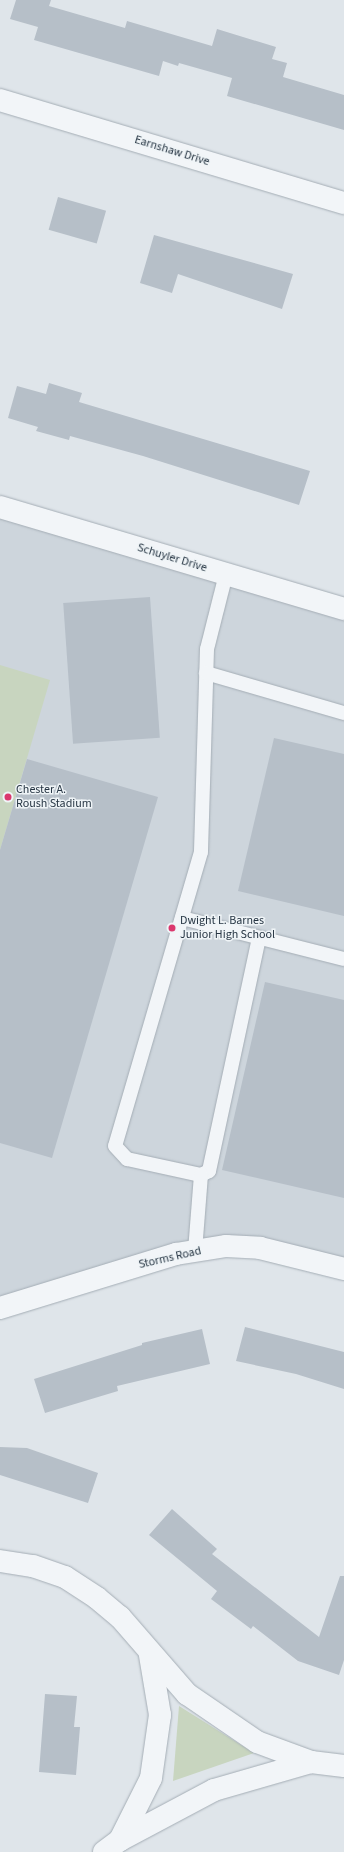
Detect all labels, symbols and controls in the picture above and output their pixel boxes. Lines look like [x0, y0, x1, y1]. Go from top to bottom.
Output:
street label: Earnshaw Drive [133, 133, 211, 169]
street label: Schuyler Drive [135, 541, 209, 575]
place label: Chester A. Roush Stadium [16, 783, 92, 811]
marker: Chester A. Roush Stadium [3, 792, 13, 802]
place label: Dwight L. Barnes Junior High School [180, 914, 275, 942]
marker: Dwight L. Barnes Junior High School [167, 923, 177, 933]
street label: Storms Road [137, 1244, 203, 1272]

